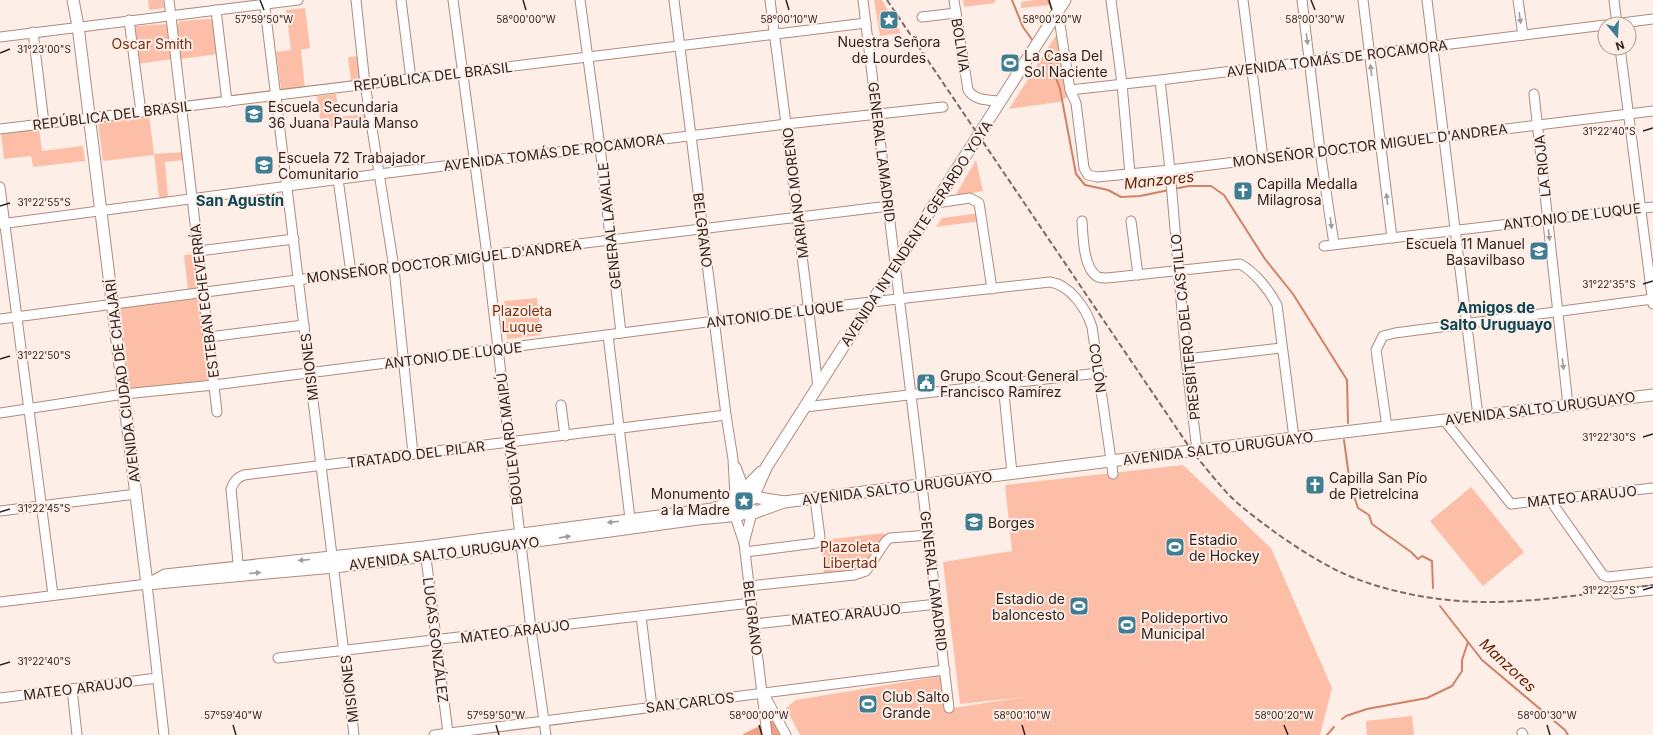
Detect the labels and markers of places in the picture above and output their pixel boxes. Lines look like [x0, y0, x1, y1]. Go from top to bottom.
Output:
place icon: Nuestra Señora de Lourdes [878, 9, 900, 31]
place label: Nuestra Señora de Lourdes [838, 33, 940, 66]
place label: La Casa Del Sol Naciente [1024, 47, 1108, 80]
sports icon: La Casa Del Sol Naciente [999, 52, 1021, 74]
place label: Escuela Secundaria 36 Juana Paula Manso [268, 98, 418, 131]
school or university icon: Escuela Secundaria 36 Juana Paula Manso [243, 103, 265, 125]
place label: Escuela 72 Trabajador Comunitario [278, 149, 425, 182]
school or university icon: Escuela 72 Trabajador Comunitario [253, 154, 275, 176]
place label: Capilla Medalla Milagrosa [1257, 175, 1358, 208]
church icon: Capilla Medalla Milagrosa [1232, 180, 1254, 202]
place label: Escuela 11 Manuel Basavilbaso [1406, 235, 1525, 268]
school or university icon: Escuela 11 Manuel Basavilbaso [1528, 240, 1550, 262]
place label: Grupo Scout General Francisco Ramírez [940, 367, 1079, 400]
public building icon: Grupo Scout General Francisco Ramírez [915, 372, 937, 394]
place label: Capilla San Pío de Pietrelcina [1329, 469, 1427, 502]
church icon: Capilla San Pío de Pietrelcina [1304, 474, 1326, 496]
place label: Monumento a la Madre [651, 485, 730, 518]
place icon: Monumento a la Madre [733, 490, 755, 512]
school or university icon: Borges [963, 511, 985, 533]
place label: Borges [988, 514, 1035, 531]
place label: Estadio de Hockey [1189, 531, 1260, 564]
sports icon: Estadio de Hockey [1164, 536, 1186, 558]
place label: Estadio de baloncesto [992, 590, 1065, 623]
sports icon: Estadio de baloncesto [1068, 595, 1090, 617]
place label: Polideportivo Municipal [1141, 609, 1228, 642]
sports icon: Polideportivo Municipal [1116, 614, 1138, 636]
place label: Club Salto Grande [882, 688, 950, 721]
sports icon: Club Salto Grande [857, 693, 879, 715]

